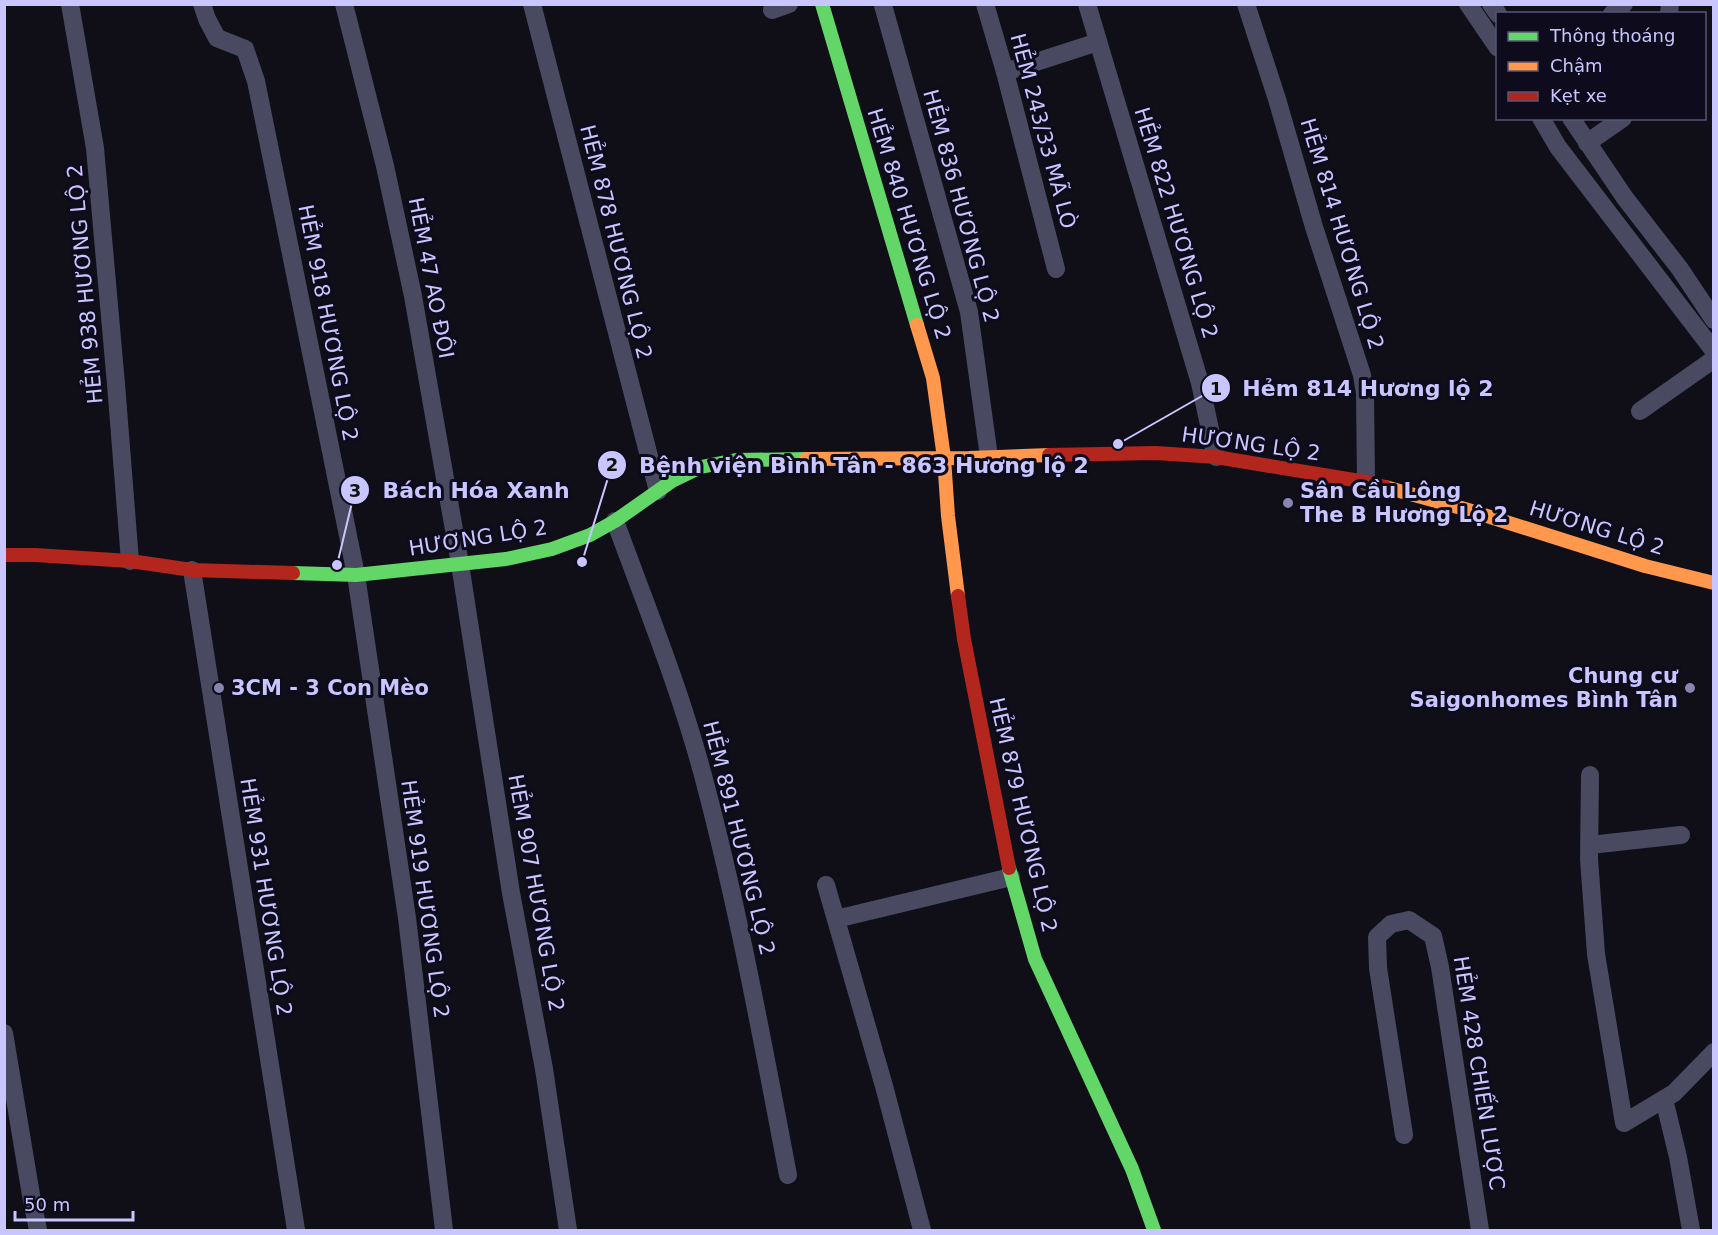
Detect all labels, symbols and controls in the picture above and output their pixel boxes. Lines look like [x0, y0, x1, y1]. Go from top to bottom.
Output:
legend [1496, 12, 1706, 120]
text: Thông thoáng [1549, 25, 1675, 46]
street label: HẺM 243/33 MÃ LÒ [1005, 30, 1083, 231]
text: Chậm [1550, 55, 1603, 76]
text: Kẹt xe [1550, 85, 1607, 106]
street label: HẺM 836 HƯƠNG LỘ 2 [918, 86, 1006, 325]
street label: HẺM 822 HƯƠNG LỘ 2 [1129, 104, 1225, 342]
street label: HẺM 840 HƯƠNG LỘ 2 [862, 105, 958, 343]
street label: HẺM 814 HƯƠNG LỘ 2 [1295, 115, 1391, 353]
street label: HẺM 878 HƯƠNG LỘ 2 [575, 122, 659, 362]
street label: HẺM 938 HƯƠNG LỘ 2 [61, 163, 107, 405]
street label: HẺM 47 AO ĐÔI [404, 195, 460, 361]
street label: HẺM 918 HƯƠNG LỘ 2 [293, 202, 365, 443]
callout: Hẻm 814 Hương lộ 2 [1201, 368, 1506, 408]
text: Hẻm 814 Hương lộ 2 [1242, 376, 1494, 401]
text: 1 [1210, 378, 1222, 399]
street label: HƯƠNG LỘ 2 [1180, 421, 1322, 466]
callout: Bệnh viện Bình Tân - 863 Hương lộ 2 [597, 445, 1101, 485]
text: Bệnh viện Bình Tân - 863 Hương lộ 2 [639, 453, 1089, 478]
text: 2 [606, 454, 618, 475]
callout: Bách Hóa Xanh [340, 470, 581, 510]
text: Bách Hóa Xanh [382, 478, 570, 503]
place label: Sân Cầu Lông The B Hương Lộ 2 [1300, 479, 1508, 527]
text: 3 [349, 480, 361, 501]
street label: HƯƠNG LỘ 2 [1527, 495, 1668, 560]
marker: Sân Cầu Lông The B Hương Lộ 2 [1281, 496, 1295, 510]
street label: HƯƠNG LỘ 2 [407, 514, 549, 561]
place label: Chung cư Saigonhomes Bình Tân [1410, 664, 1679, 712]
place label: 3CM - 3 Con Mèo [231, 676, 429, 700]
marker: 3CM - 3 Con Mèo [212, 681, 226, 695]
marker: Chung cư Saigonhomes Bình Tân [1683, 681, 1697, 695]
street label: HẺM 879 HƯƠNG LỘ 2 [984, 695, 1064, 935]
street label: HẺM 891 HƯƠNG LỘ 2 [698, 718, 782, 958]
street label: HẺM 907 HƯƠNG LỘ 2 [503, 772, 571, 1014]
street label: HẺM 931 HƯƠNG LỘ 2 [235, 776, 299, 1018]
street label: HẺM 919 HƯƠNG LỘ 2 [396, 778, 456, 1020]
street label: HẺM 428 CHIẾN LƯỢC [1449, 954, 1512, 1192]
scale bar [15, 1184, 134, 1222]
text: 50 m [24, 1194, 70, 1215]

